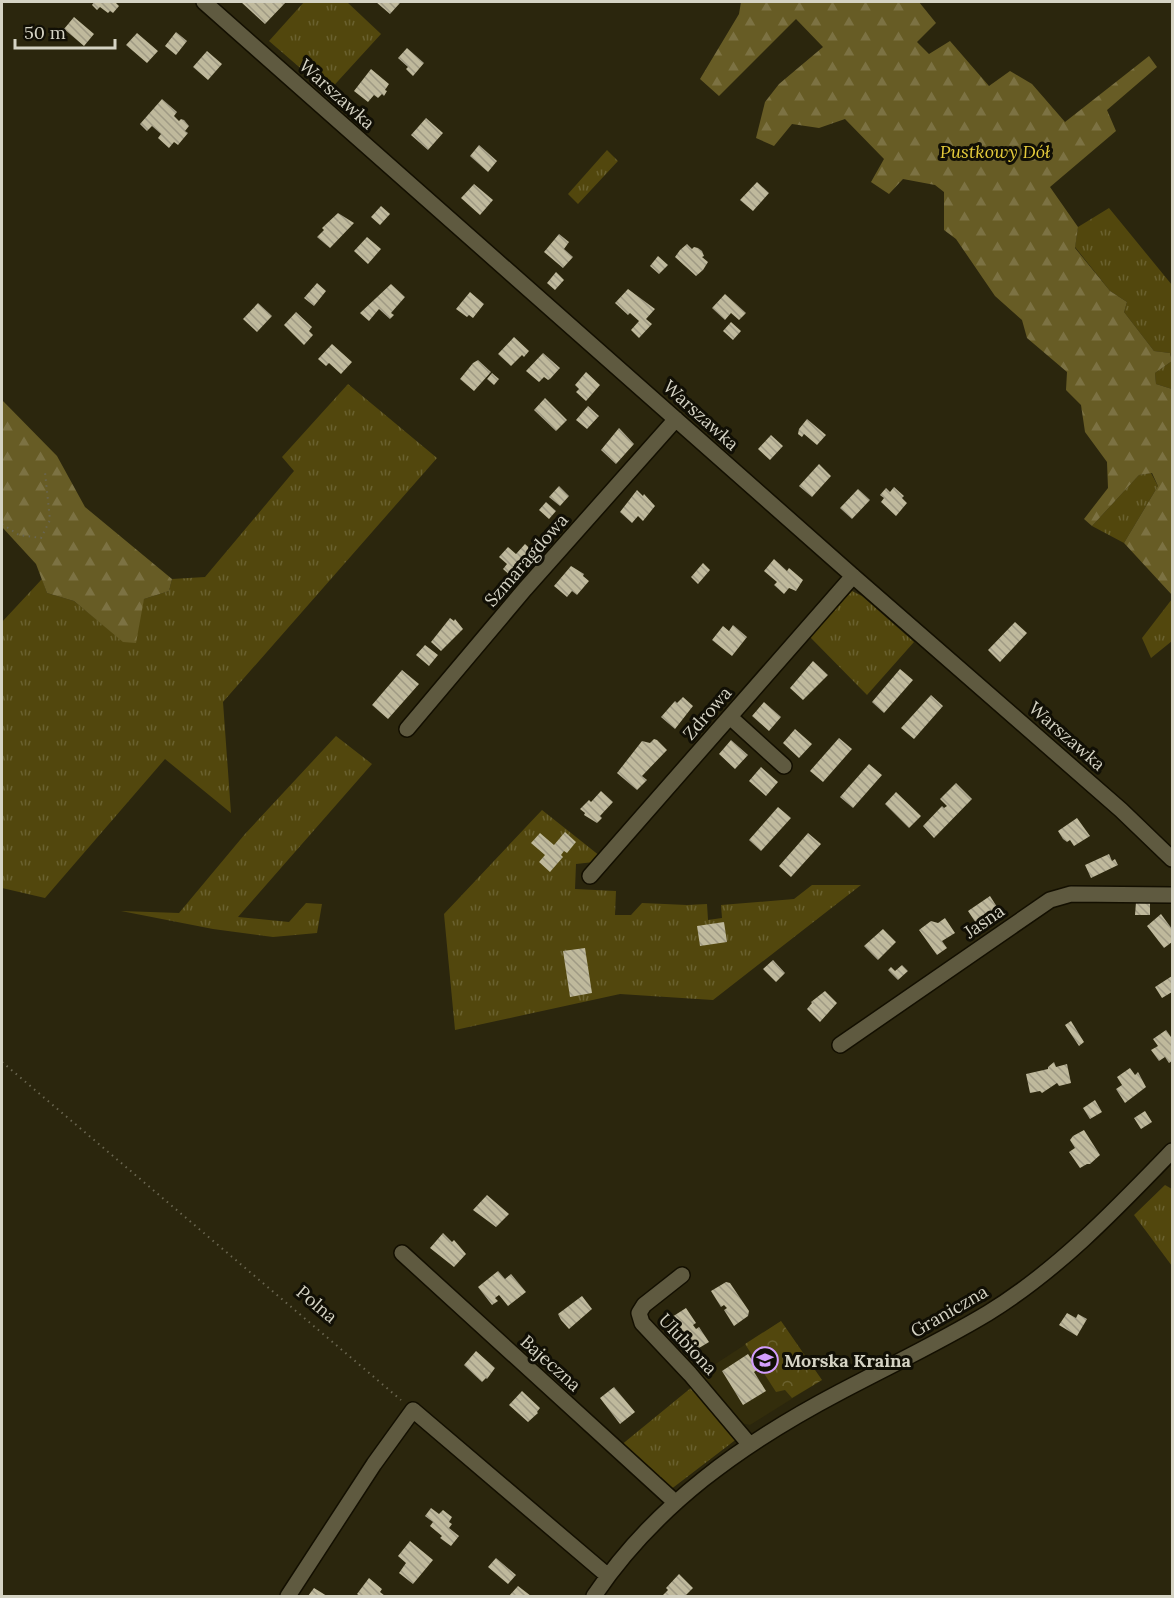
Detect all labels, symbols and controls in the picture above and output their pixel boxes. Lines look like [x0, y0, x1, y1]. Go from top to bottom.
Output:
scale bar [15, 12, 116, 50]
text: 50 m [24, 21, 66, 44]
street label: Warszawka [294, 54, 380, 134]
park label: Pustkowy Dół [940, 140, 1051, 163]
street label: Warszawka [658, 375, 744, 455]
street label: Szmaragdowa [479, 509, 573, 611]
street label: Zdrowa [678, 682, 736, 744]
street label: Warszawka [1024, 696, 1110, 776]
street label: Jasna [958, 899, 1009, 944]
street label: Polna [292, 1280, 342, 1328]
street label: Graniczna [906, 1280, 992, 1342]
street label: Ulubiona [654, 1309, 722, 1379]
street label: Bajeczna [516, 1330, 586, 1396]
school or university icon: Morska Kraina [750, 1345, 780, 1375]
place label: Morska Kraina [784, 1349, 912, 1372]

